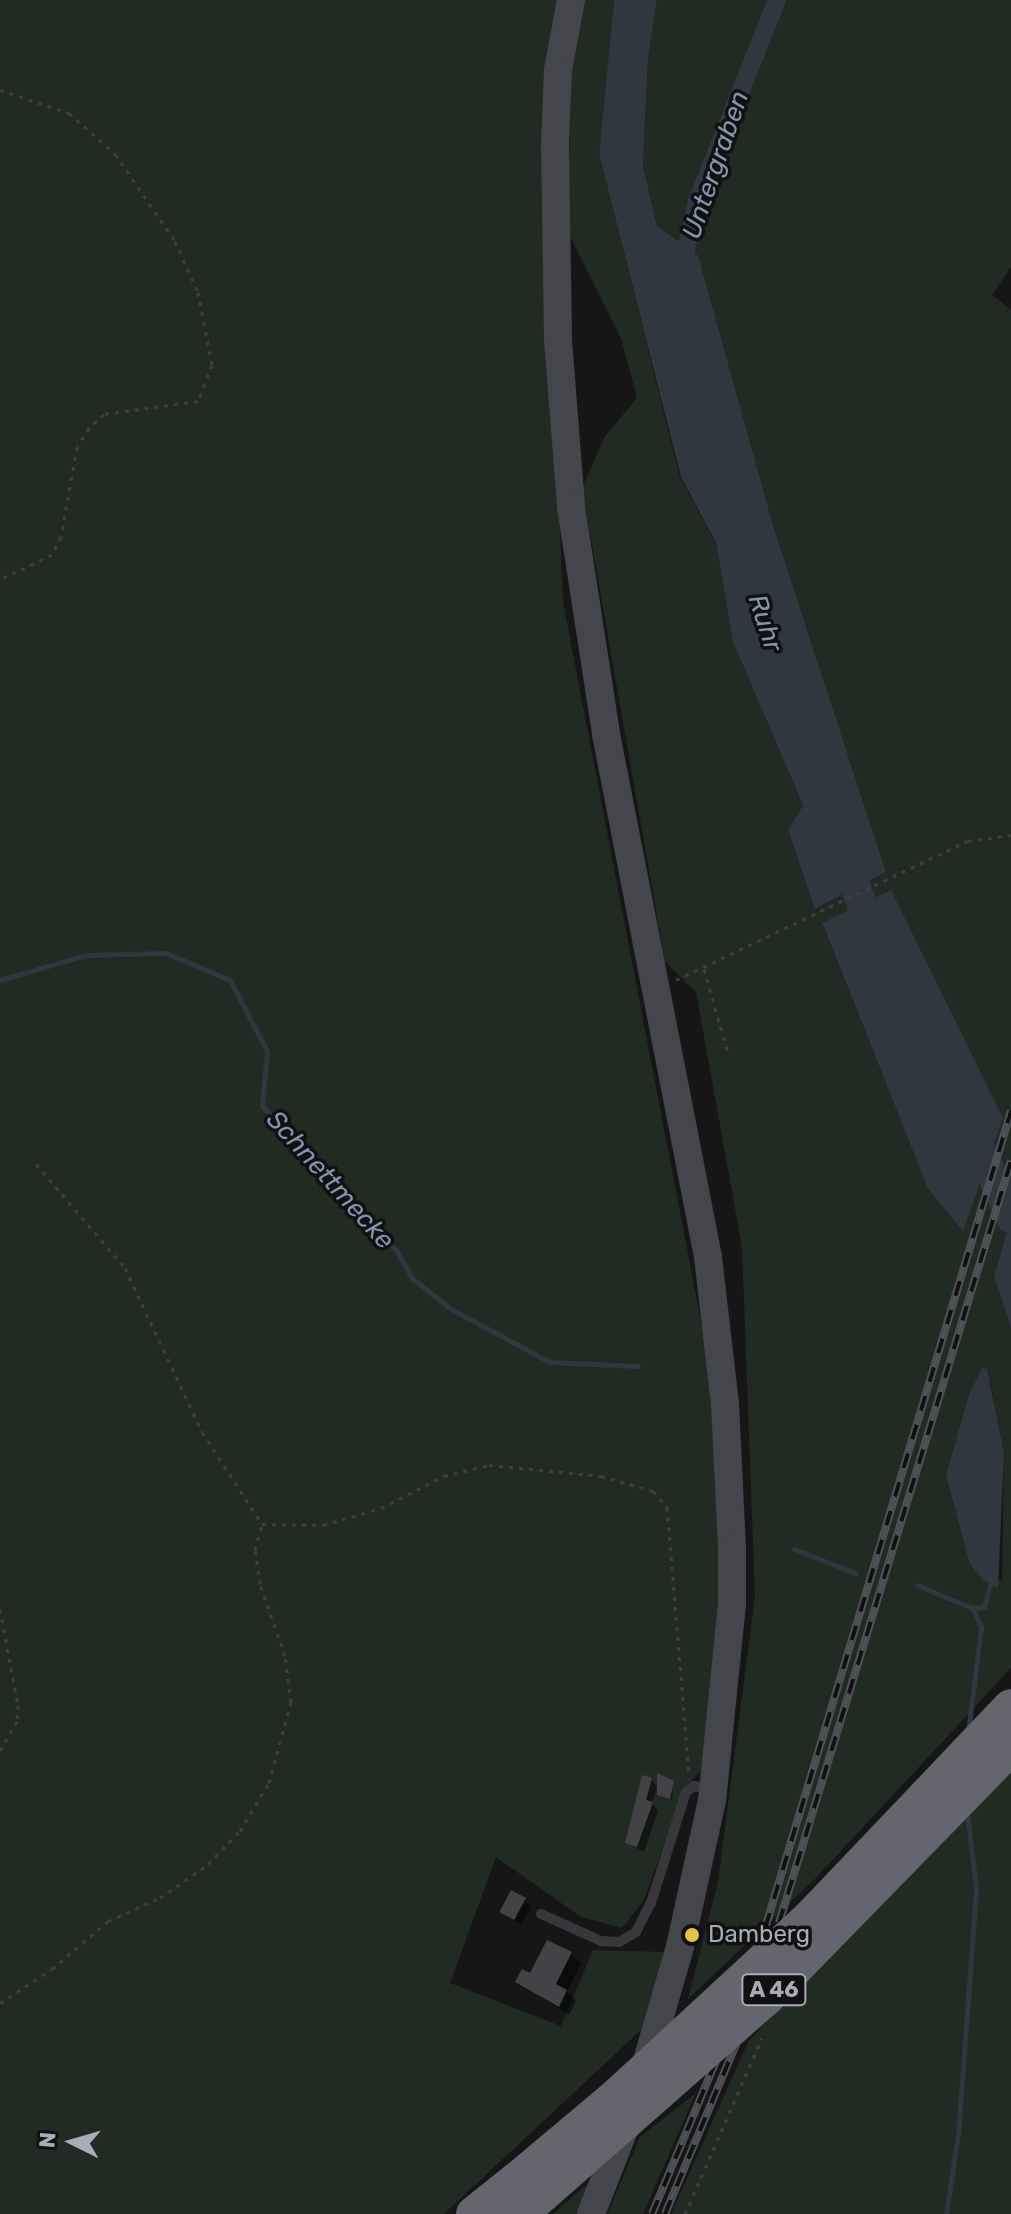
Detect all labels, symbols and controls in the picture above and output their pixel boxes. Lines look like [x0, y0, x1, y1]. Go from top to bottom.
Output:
water label: Untergraben [676, 87, 756, 243]
water label: Ruhr [741, 590, 789, 656]
water label: Schnettmecke [260, 1104, 400, 1256]
place label: Damberg [708, 1921, 810, 1949]
marker: Damberg [683, 1926, 701, 1944]
road number: A 46 [740, 1972, 808, 2008]
north arrow [32, 2102, 112, 2182]
text: N [33, 2131, 62, 2149]

